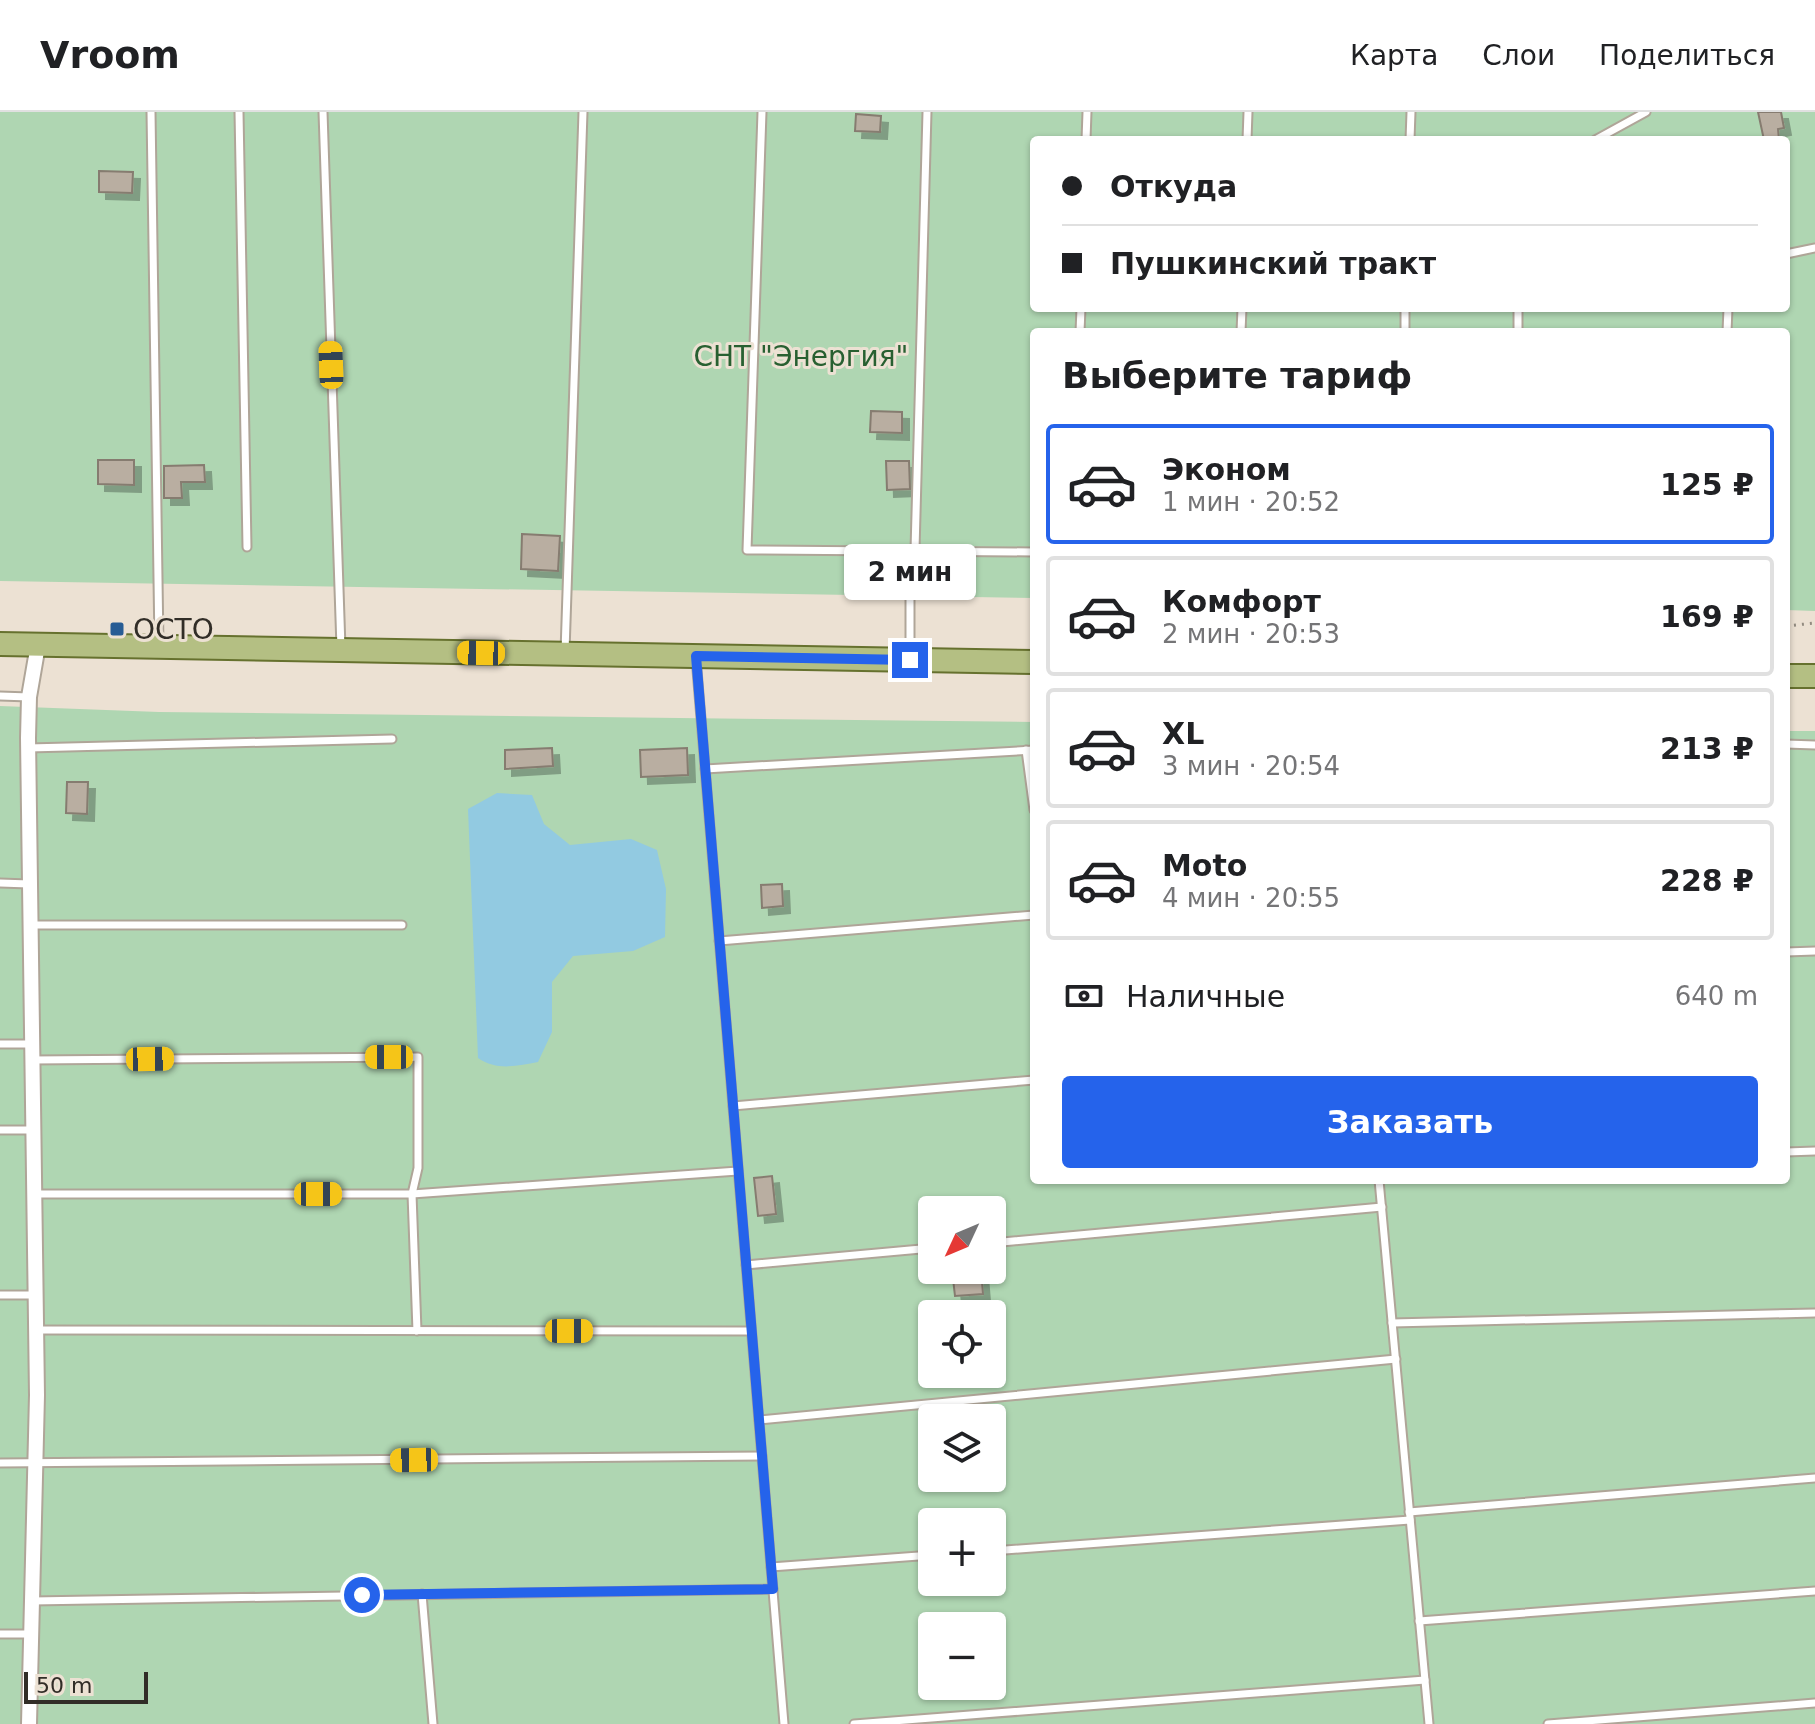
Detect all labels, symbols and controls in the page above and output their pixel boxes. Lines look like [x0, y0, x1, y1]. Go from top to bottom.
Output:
text: Vroom [40, 33, 180, 77]
text: Карта [1350, 39, 1438, 72]
text: Слои [1482, 39, 1555, 72]
text: Поделиться [1599, 39, 1775, 72]
text: Откуда [1110, 169, 1237, 204]
text: Пушкинский тракт [1110, 246, 1436, 281]
park label: СНТ "Энергия" [694, 340, 908, 373]
car [318, 341, 344, 389]
text: Выберите тариф [1062, 355, 1412, 396]
icon: car [1066, 448, 1138, 520]
text: Эконом [1162, 452, 1291, 487]
text: 125 ₽ [1660, 467, 1754, 502]
text: 1 мин · 20:52 [1162, 487, 1340, 517]
callout: 2 мин [844, 544, 976, 600]
text: 2 мин [868, 557, 952, 587]
icon: car [1066, 580, 1138, 652]
text: Комфорт [1162, 584, 1321, 619]
text: 169 ₽ [1660, 599, 1754, 634]
place label: ОСТО [133, 613, 214, 646]
text: 2 мин · 20:53 [1162, 619, 1340, 649]
marker: ОСТО [108, 620, 126, 638]
car [457, 641, 505, 665]
route end [892, 642, 928, 678]
icon: car [1066, 712, 1138, 784]
text: XL [1162, 716, 1204, 751]
text: 213 ₽ [1660, 731, 1754, 766]
text: 3 мин · 20:54 [1162, 751, 1340, 781]
icon: car [1066, 844, 1138, 916]
text: Moto [1162, 848, 1247, 883]
text: 228 ₽ [1660, 863, 1754, 898]
text: 4 мин · 20:55 [1162, 883, 1340, 913]
icon: cash [1062, 974, 1106, 1018]
text: Наличные [1126, 979, 1285, 1014]
text: 640 m [1675, 981, 1758, 1011]
car [365, 1045, 413, 1069]
car [126, 1047, 174, 1071]
button: Заказать [1062, 1076, 1758, 1168]
car [294, 1182, 342, 1206]
north arrow [918, 1196, 1006, 1284]
map controls [918, 1196, 1006, 1700]
button: locate [918, 1300, 1006, 1388]
car [545, 1319, 593, 1343]
button: layers [918, 1404, 1006, 1492]
car [390, 1448, 438, 1472]
button: + [918, 1508, 1006, 1596]
route start [344, 1577, 380, 1613]
button: − [918, 1612, 1006, 1700]
scale bar [24, 1668, 148, 1704]
text: 50 m [36, 1673, 92, 1698]

